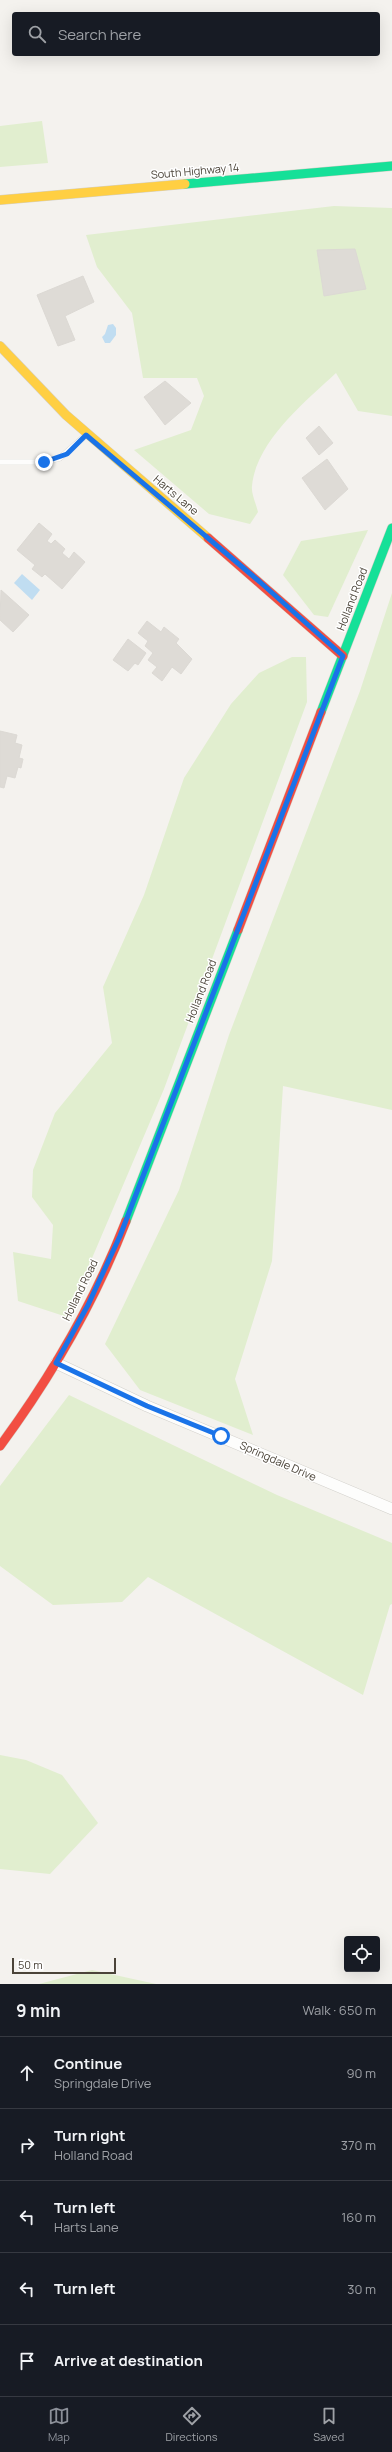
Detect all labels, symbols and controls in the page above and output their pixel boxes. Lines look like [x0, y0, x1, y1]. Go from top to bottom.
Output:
search box [12, 12, 380, 56]
icon: search [26, 23, 48, 45]
text: Search here [58, 24, 141, 45]
street label: South Highway 14 [150, 159, 240, 182]
route end [35, 453, 53, 471]
street label: Harts Lane [151, 471, 203, 518]
street label: Holland Road [333, 565, 370, 633]
street label: Holland Road [182, 957, 219, 1025]
street label: Holland Road [58, 1257, 101, 1323]
route start [212, 1427, 230, 1445]
street label: Springdale Drive [238, 1437, 319, 1484]
map controls [344, 1936, 380, 1972]
button: locate [344, 1936, 380, 1972]
scale bar [12, 1956, 116, 1975]
text: 50 m [18, 1957, 43, 1972]
text: 9 min [16, 1999, 61, 2022]
text: Walk · 650 m [302, 2001, 376, 2019]
text: Continue [54, 2053, 122, 2074]
icon: ahead [16, 2062, 38, 2084]
text: 90 m [346, 2064, 376, 2082]
text: Springdale Drive [54, 2074, 151, 2092]
text: Turn right [54, 2125, 125, 2146]
icon: right [16, 2134, 38, 2156]
text: 370 m [341, 2136, 376, 2154]
text: Holland Road [54, 2146, 133, 2164]
text: Turn left [54, 2197, 116, 2218]
icon: left [16, 2206, 38, 2228]
text: 160 m [341, 2208, 376, 2226]
text: Harts Lane [54, 2218, 119, 2236]
icon: left [16, 2278, 38, 2300]
text: Turn left [54, 2278, 116, 2299]
text: 30 m [347, 2280, 376, 2298]
icon: arrive [16, 2350, 38, 2372]
text: Arrive at destination [54, 2350, 203, 2371]
tab: Map [48, 2405, 70, 2444]
tab: Directions [165, 2405, 218, 2444]
tab: Saved [313, 2405, 344, 2444]

